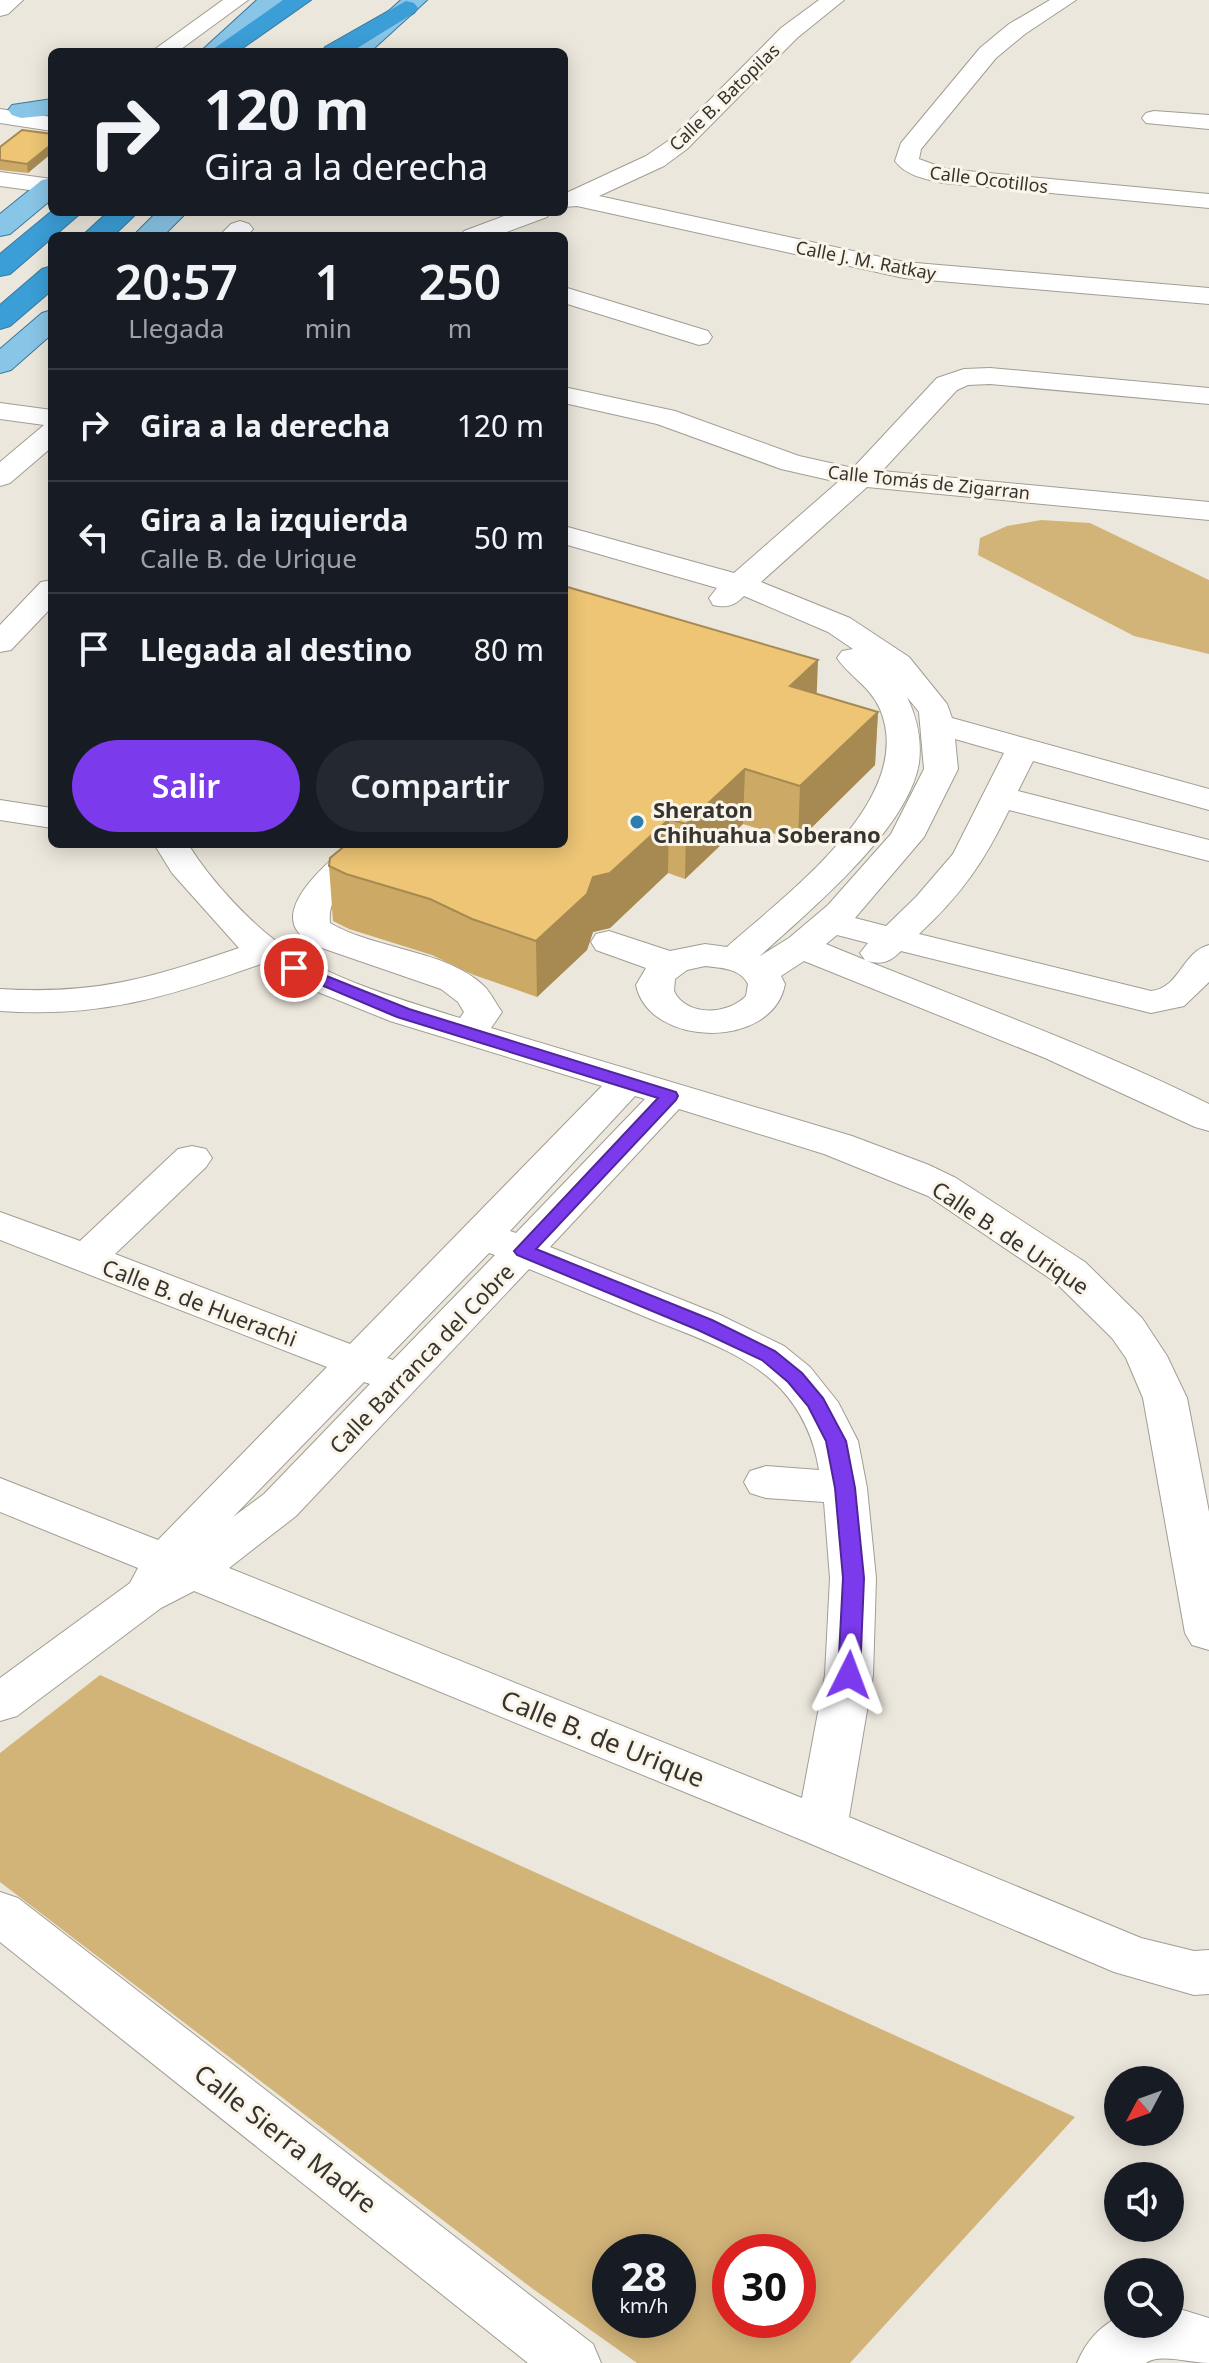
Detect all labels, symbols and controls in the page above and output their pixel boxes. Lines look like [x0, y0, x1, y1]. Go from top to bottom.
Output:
street label: Calle B. Batopilas [664, 38, 784, 156]
text: 120 m [204, 70, 369, 146]
icon: right [72, 80, 176, 184]
text: Gira a la derecha [204, 142, 488, 191]
street label: Calle Ocotillos [928, 160, 1050, 198]
street label: Calle J. M. Ratkay [794, 235, 939, 286]
text: 20:57 [115, 249, 238, 314]
text: 1 [315, 249, 342, 314]
text: 250 [419, 249, 501, 314]
text: Llegada [128, 310, 224, 346]
text: min [305, 310, 352, 346]
text: m [448, 310, 472, 346]
icon: right [72, 403, 116, 447]
text: Gira a la derecha [140, 405, 390, 446]
text: 120 m [457, 405, 544, 446]
street label: Calle Tomás de Zigarran [827, 459, 1031, 505]
text: Gira a la izquierda [140, 499, 409, 540]
icon: left [72, 515, 116, 559]
text: 50 m [474, 517, 544, 558]
text: Calle B. de Urique [140, 540, 357, 576]
icon: arrive [72, 627, 116, 671]
text: Llegada al destino [140, 629, 412, 670]
text: 80 m [474, 629, 544, 670]
button: Salir [72, 740, 300, 832]
button: Compartir [316, 740, 544, 832]
place label: Sheraton Chihuahua Soberano [653, 794, 881, 849]
marker: Sheraton Chihuahua Soberano [628, 813, 646, 831]
pin [260, 934, 328, 1002]
icon: arrive [272, 946, 316, 990]
street label: Calle B. de Urique [927, 1173, 1095, 1301]
street label: Calle B. de Huerachi [98, 1251, 302, 1353]
street label: Calle Barranca del Cobre [322, 1256, 520, 1460]
position arrow [807, 1633, 891, 1717]
street label: Calle B. de Urique [496, 1681, 710, 1795]
street label: Calle Sierra Madre [187, 2055, 385, 2221]
north arrow [1104, 2066, 1184, 2146]
map controls [1104, 2066, 1184, 2338]
button: sound [1104, 2162, 1184, 2242]
speed limit sign: 30 [712, 2234, 816, 2338]
text: 28 [621, 2248, 667, 2303]
button: search [1104, 2258, 1184, 2338]
text: km/h [619, 2292, 669, 2319]

